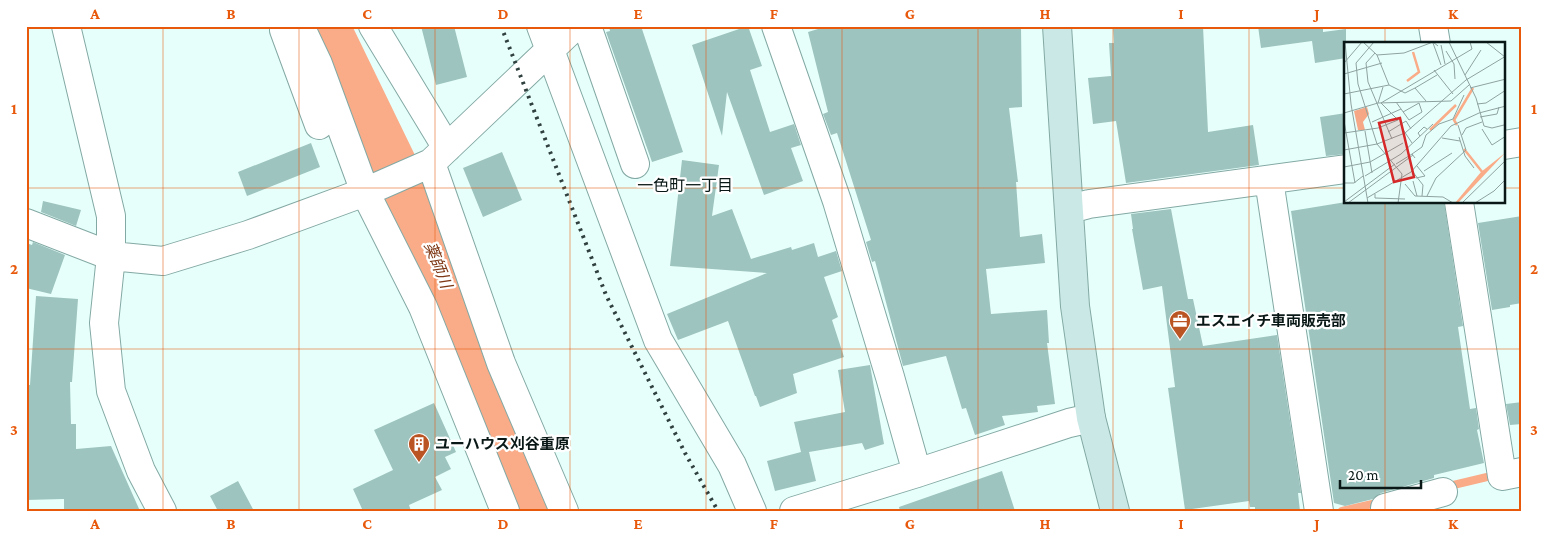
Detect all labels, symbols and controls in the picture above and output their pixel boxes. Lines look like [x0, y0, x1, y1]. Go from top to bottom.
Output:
text: A [89, 5, 100, 22]
text: B [226, 5, 236, 22]
text: C [362, 5, 372, 22]
text: D [497, 5, 509, 22]
text: E [633, 5, 643, 22]
text: F [770, 5, 779, 22]
text: G [905, 5, 915, 22]
text: H [1040, 5, 1051, 22]
text: I [1178, 5, 1184, 22]
text: J [1312, 5, 1320, 22]
text: K [1448, 5, 1459, 22]
inset map [1344, 42, 1506, 204]
text: 1 [11, 100, 17, 117]
text: 1 [1531, 100, 1537, 117]
district label: 一色町一丁目 [637, 177, 733, 194]
water label: 薬師川 [421, 240, 456, 292]
text: 2 [10, 260, 18, 277]
text: 2 [1530, 260, 1538, 277]
office icon: エスエイチ車両販売部 [1168, 309, 1192, 340]
place label: エスエイチ車両販売部 [1196, 313, 1346, 329]
text: 3 [10, 421, 18, 438]
text: 3 [1530, 421, 1538, 438]
building icon: ユーハウス刈谷重原 [407, 432, 431, 463]
place label: ユーハウス刈谷重原 [435, 436, 570, 452]
scale bar [1340, 457, 1422, 489]
text: 20 m [1348, 467, 1379, 483]
text: A [89, 515, 100, 532]
text: B [226, 515, 236, 532]
text: C [362, 515, 372, 532]
text: D [497, 515, 509, 532]
text: E [633, 515, 643, 532]
text: F [770, 515, 779, 532]
text: G [905, 515, 915, 532]
text: H [1040, 515, 1051, 532]
text: I [1178, 515, 1184, 532]
text: J [1312, 515, 1320, 532]
text: K [1448, 515, 1459, 532]

